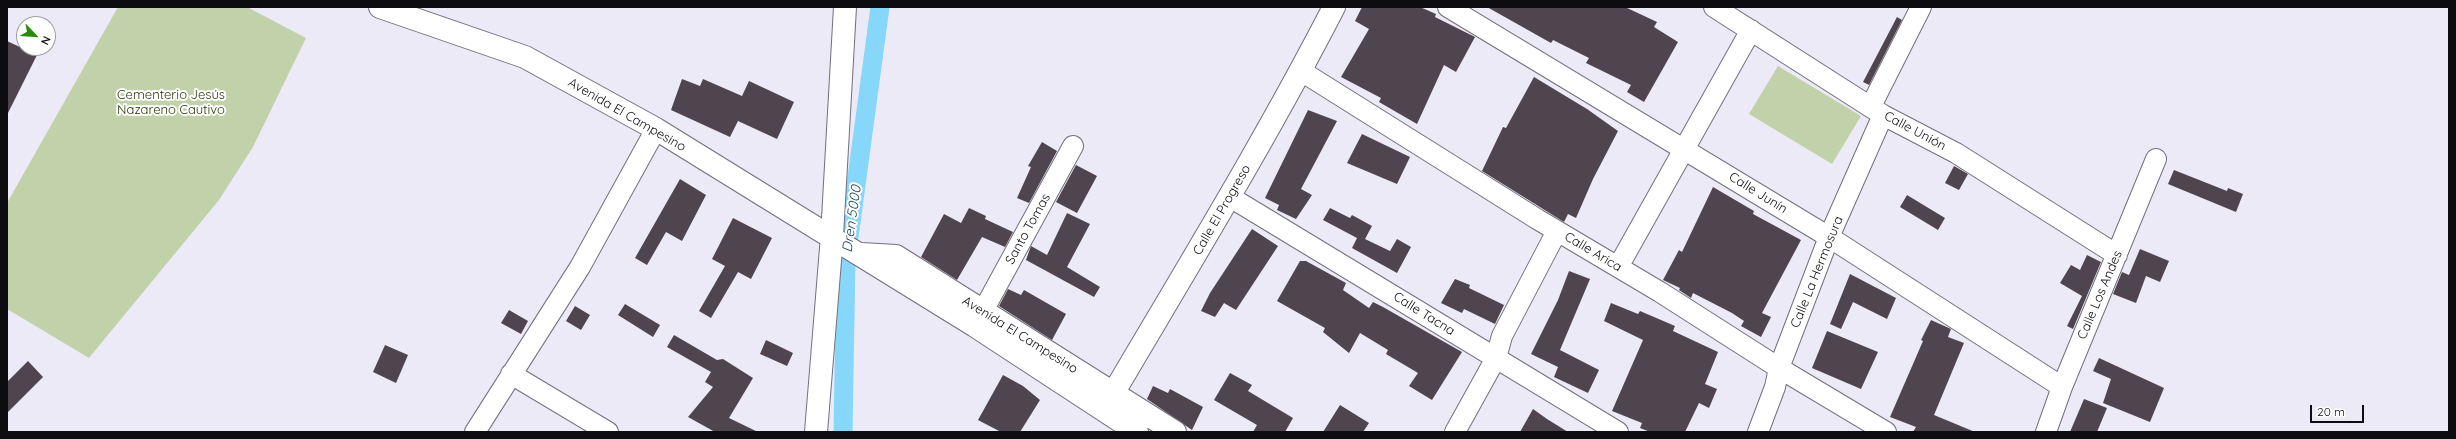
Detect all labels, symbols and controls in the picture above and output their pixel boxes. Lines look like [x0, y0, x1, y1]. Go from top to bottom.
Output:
north arrow [16, 16, 56, 56]
text: N [38, 34, 54, 47]
street label: Avenida El Campesino [565, 75, 689, 155]
park label: Cementerio Jesús Nazareno Cautivo [117, 87, 225, 118]
street label: Calle Unión [1881, 108, 1949, 154]
street label: Calle El Progreso [1190, 162, 1254, 258]
street label: Calle Junín [1726, 169, 1790, 217]
water label: Dren 5000 [839, 184, 865, 254]
street label: Santo Tomas [1002, 191, 1054, 267]
street label: Calle La Hermosura [1787, 214, 1847, 330]
street label: Calle Arica [1562, 229, 1624, 275]
street label: Calle Los Andes [2074, 248, 2126, 342]
street label: Calle Tacna [1390, 289, 1458, 339]
street label: Avenida El Campesino [959, 293, 1081, 377]
scale bar [2312, 397, 2366, 423]
text: 20 m [2317, 404, 2345, 419]

